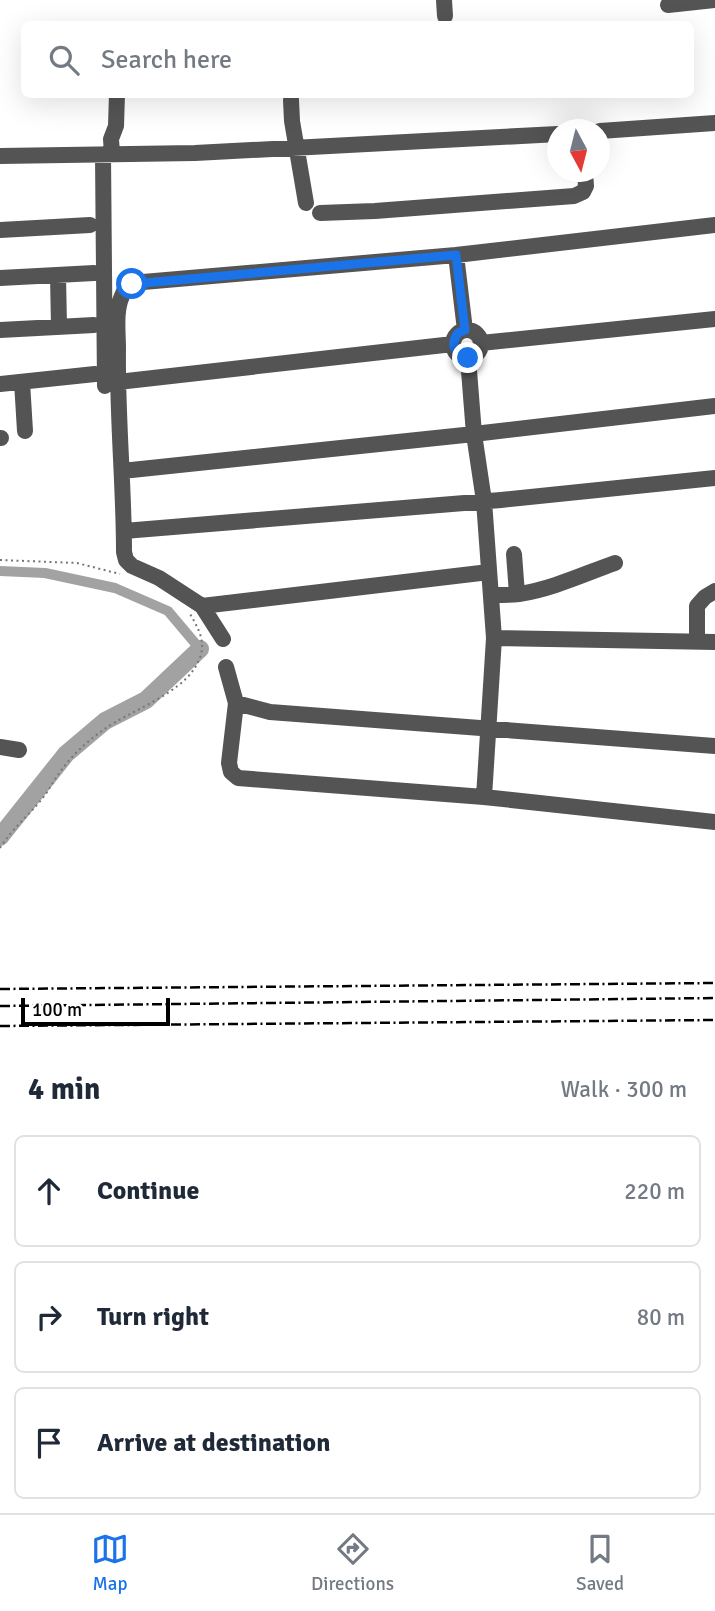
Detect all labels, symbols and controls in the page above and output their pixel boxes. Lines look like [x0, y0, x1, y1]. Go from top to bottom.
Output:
search box [21, 21, 694, 98]
icon: search [45, 41, 83, 79]
text: Search here [101, 44, 232, 76]
north arrow [547, 119, 610, 182]
route start [116, 268, 147, 299]
route end [452, 342, 483, 373]
scale bar [21, 995, 170, 1027]
text: 100 m [32, 998, 82, 1022]
text: 4 min [28, 1071, 100, 1108]
text: Walk · 300 m [561, 1075, 687, 1104]
icon: ahead [30, 1172, 68, 1210]
text: Continue [97, 1175, 199, 1207]
text: 220 m [624, 1177, 685, 1206]
icon: right [30, 1298, 68, 1336]
text: Turn right [97, 1301, 209, 1333]
text: 80 m [637, 1303, 685, 1332]
icon: arrive [30, 1424, 68, 1462]
text: Arrive at destination [97, 1427, 330, 1459]
tab: Map [91, 1530, 129, 1596]
tab: Directions [311, 1530, 394, 1596]
tab: Saved [576, 1530, 624, 1596]

